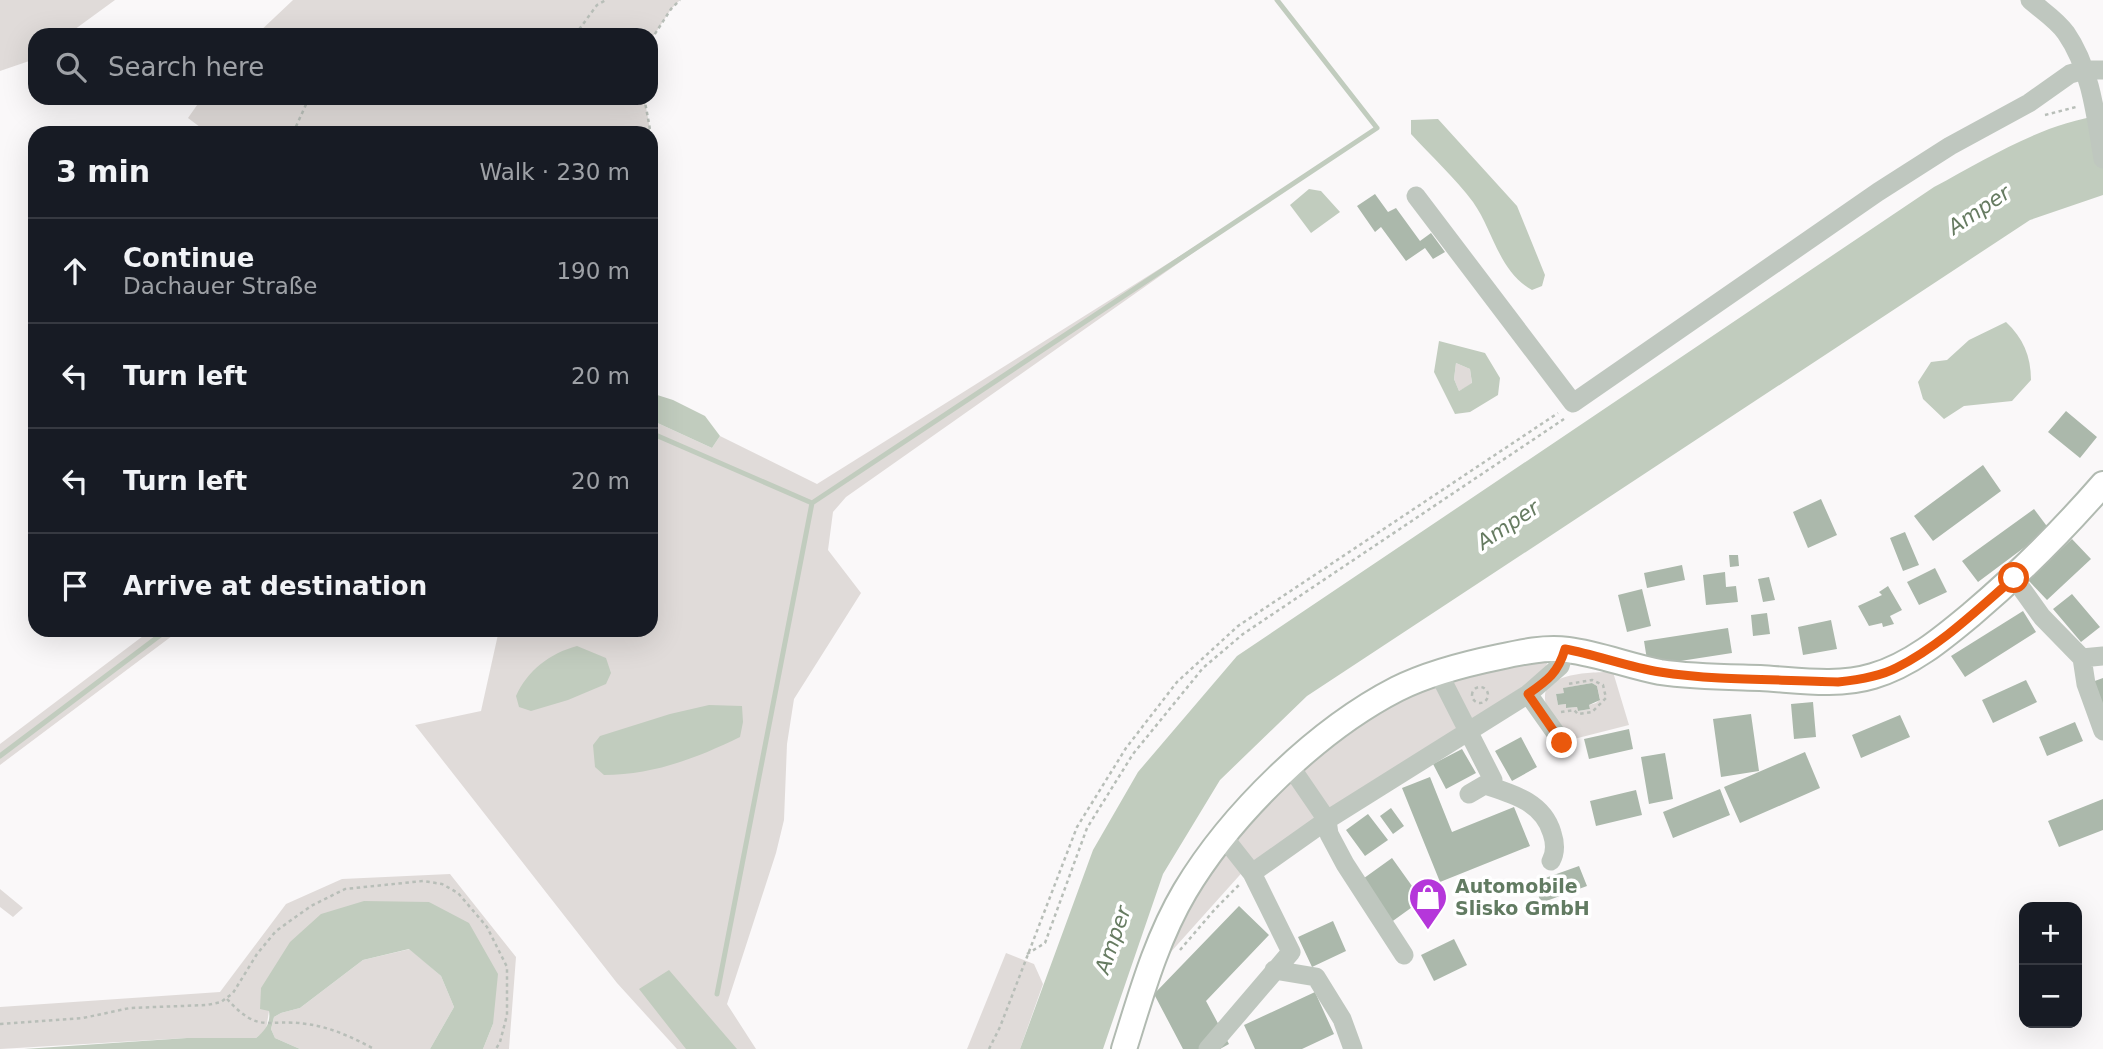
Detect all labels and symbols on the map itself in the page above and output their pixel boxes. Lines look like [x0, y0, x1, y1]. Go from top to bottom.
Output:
water label: Amper [1942, 180, 2016, 241]
water label: Amper [1471, 495, 1545, 556]
route start [1998, 562, 2029, 593]
route end [1546, 727, 1577, 758]
place label: Automobile Slisko GmbH [1455, 875, 1590, 919]
shop icon: Automobile Slisko GmbH [1407, 876, 1449, 931]
water label: Amper [1090, 902, 1136, 979]

